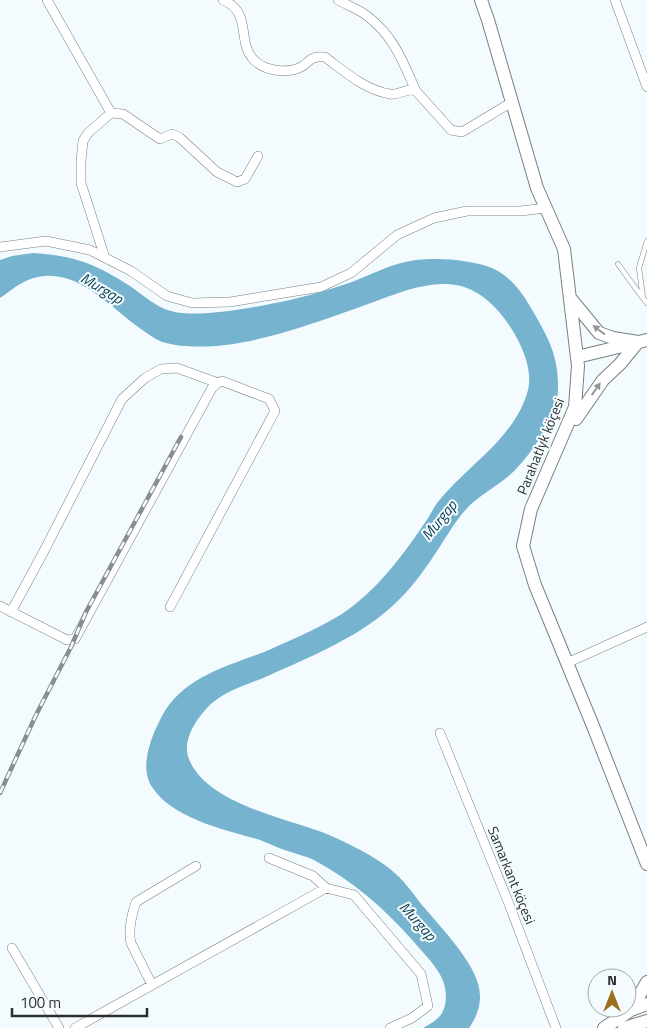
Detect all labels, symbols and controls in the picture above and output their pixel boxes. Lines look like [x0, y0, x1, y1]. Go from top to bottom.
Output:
water label: Murgap [76, 266, 128, 310]
one-way arrow [592, 325, 605, 335]
one-way arrow [591, 382, 601, 395]
street label: Parahatlyk köçesi [511, 394, 569, 498]
water label: Murgap [416, 495, 463, 545]
street label: Samarkant köçesi [483, 823, 541, 927]
water label: Murgap [394, 896, 442, 946]
north arrow [587, 968, 637, 1018]
text: N [607, 969, 617, 990]
scale bar [12, 986, 148, 1018]
text: 100 m [20, 991, 61, 1014]

